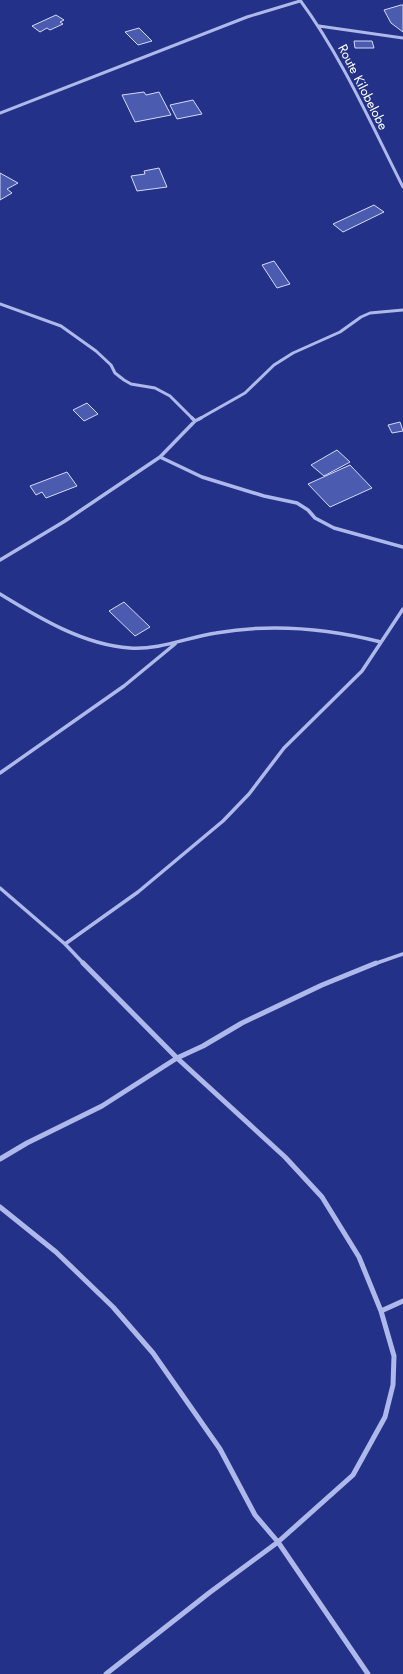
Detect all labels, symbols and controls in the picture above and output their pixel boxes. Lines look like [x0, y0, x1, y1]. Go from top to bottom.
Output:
street label: Route Kilobelobe [333, 41, 393, 133]

